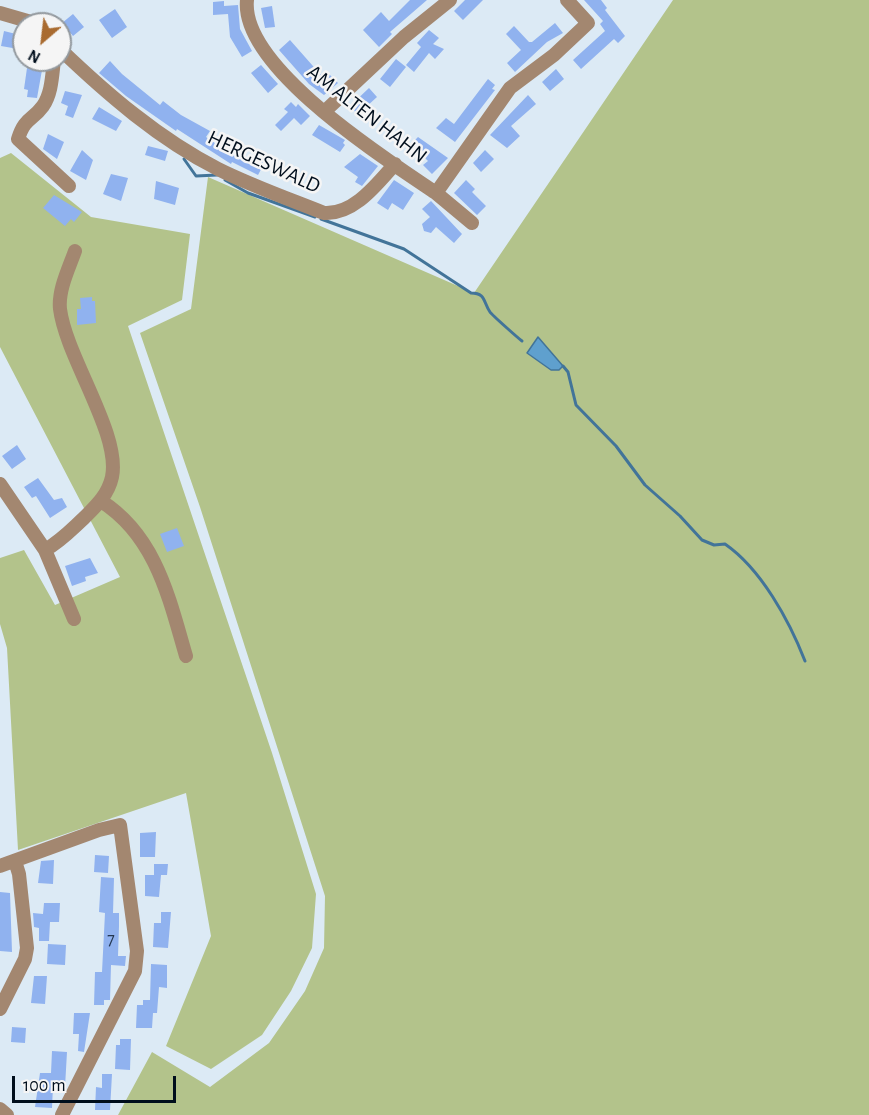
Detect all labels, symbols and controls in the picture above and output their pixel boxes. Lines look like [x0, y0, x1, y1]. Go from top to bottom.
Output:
north arrow [12, 12, 72, 72]
text: N [26, 46, 43, 66]
street label: AM ALTEN HAHN [302, 59, 432, 169]
street label: HERGESWALD [204, 125, 324, 199]
house number: 7 [107, 929, 115, 951]
scale bar [15, 1064, 178, 1102]
text: 100 m [23, 1077, 66, 1095]

